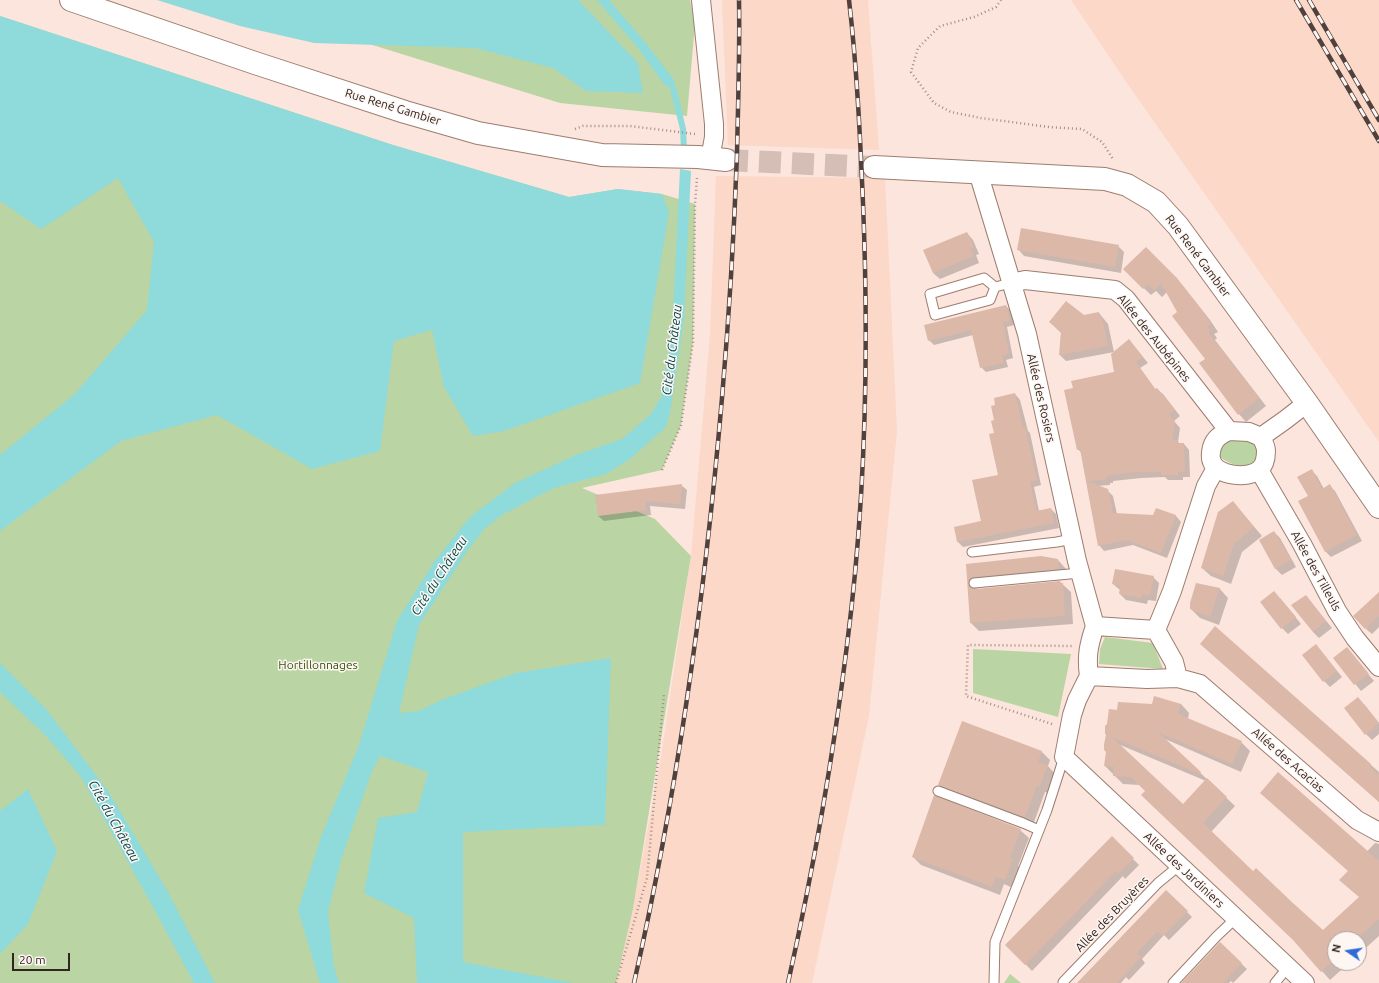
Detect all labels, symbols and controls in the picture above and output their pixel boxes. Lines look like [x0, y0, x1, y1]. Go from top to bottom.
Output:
street label: Rue René Gambier [343, 86, 443, 128]
street label: Rue René Gambier [1162, 212, 1234, 300]
street label: Allée des Aubépines [1114, 291, 1194, 385]
water label: Cité du Château [659, 304, 685, 396]
street label: Allée des Rosiers [1024, 352, 1058, 444]
street label: Allée des Tilleuls [1288, 528, 1344, 614]
water label: Cité du Château [408, 533, 470, 619]
park label: Hortillonnages [278, 658, 358, 672]
street label: Allée des Acacias [1249, 725, 1327, 795]
water label: Cité du Château [85, 777, 143, 865]
street label: Allée des Jardiniers [1141, 829, 1227, 911]
street label: Allée des Bruyères [1072, 873, 1152, 955]
north arrow [1327, 931, 1367, 971]
text: N [1330, 943, 1343, 954]
scale bar [14, 945, 72, 971]
text: 20 m [19, 953, 46, 966]

